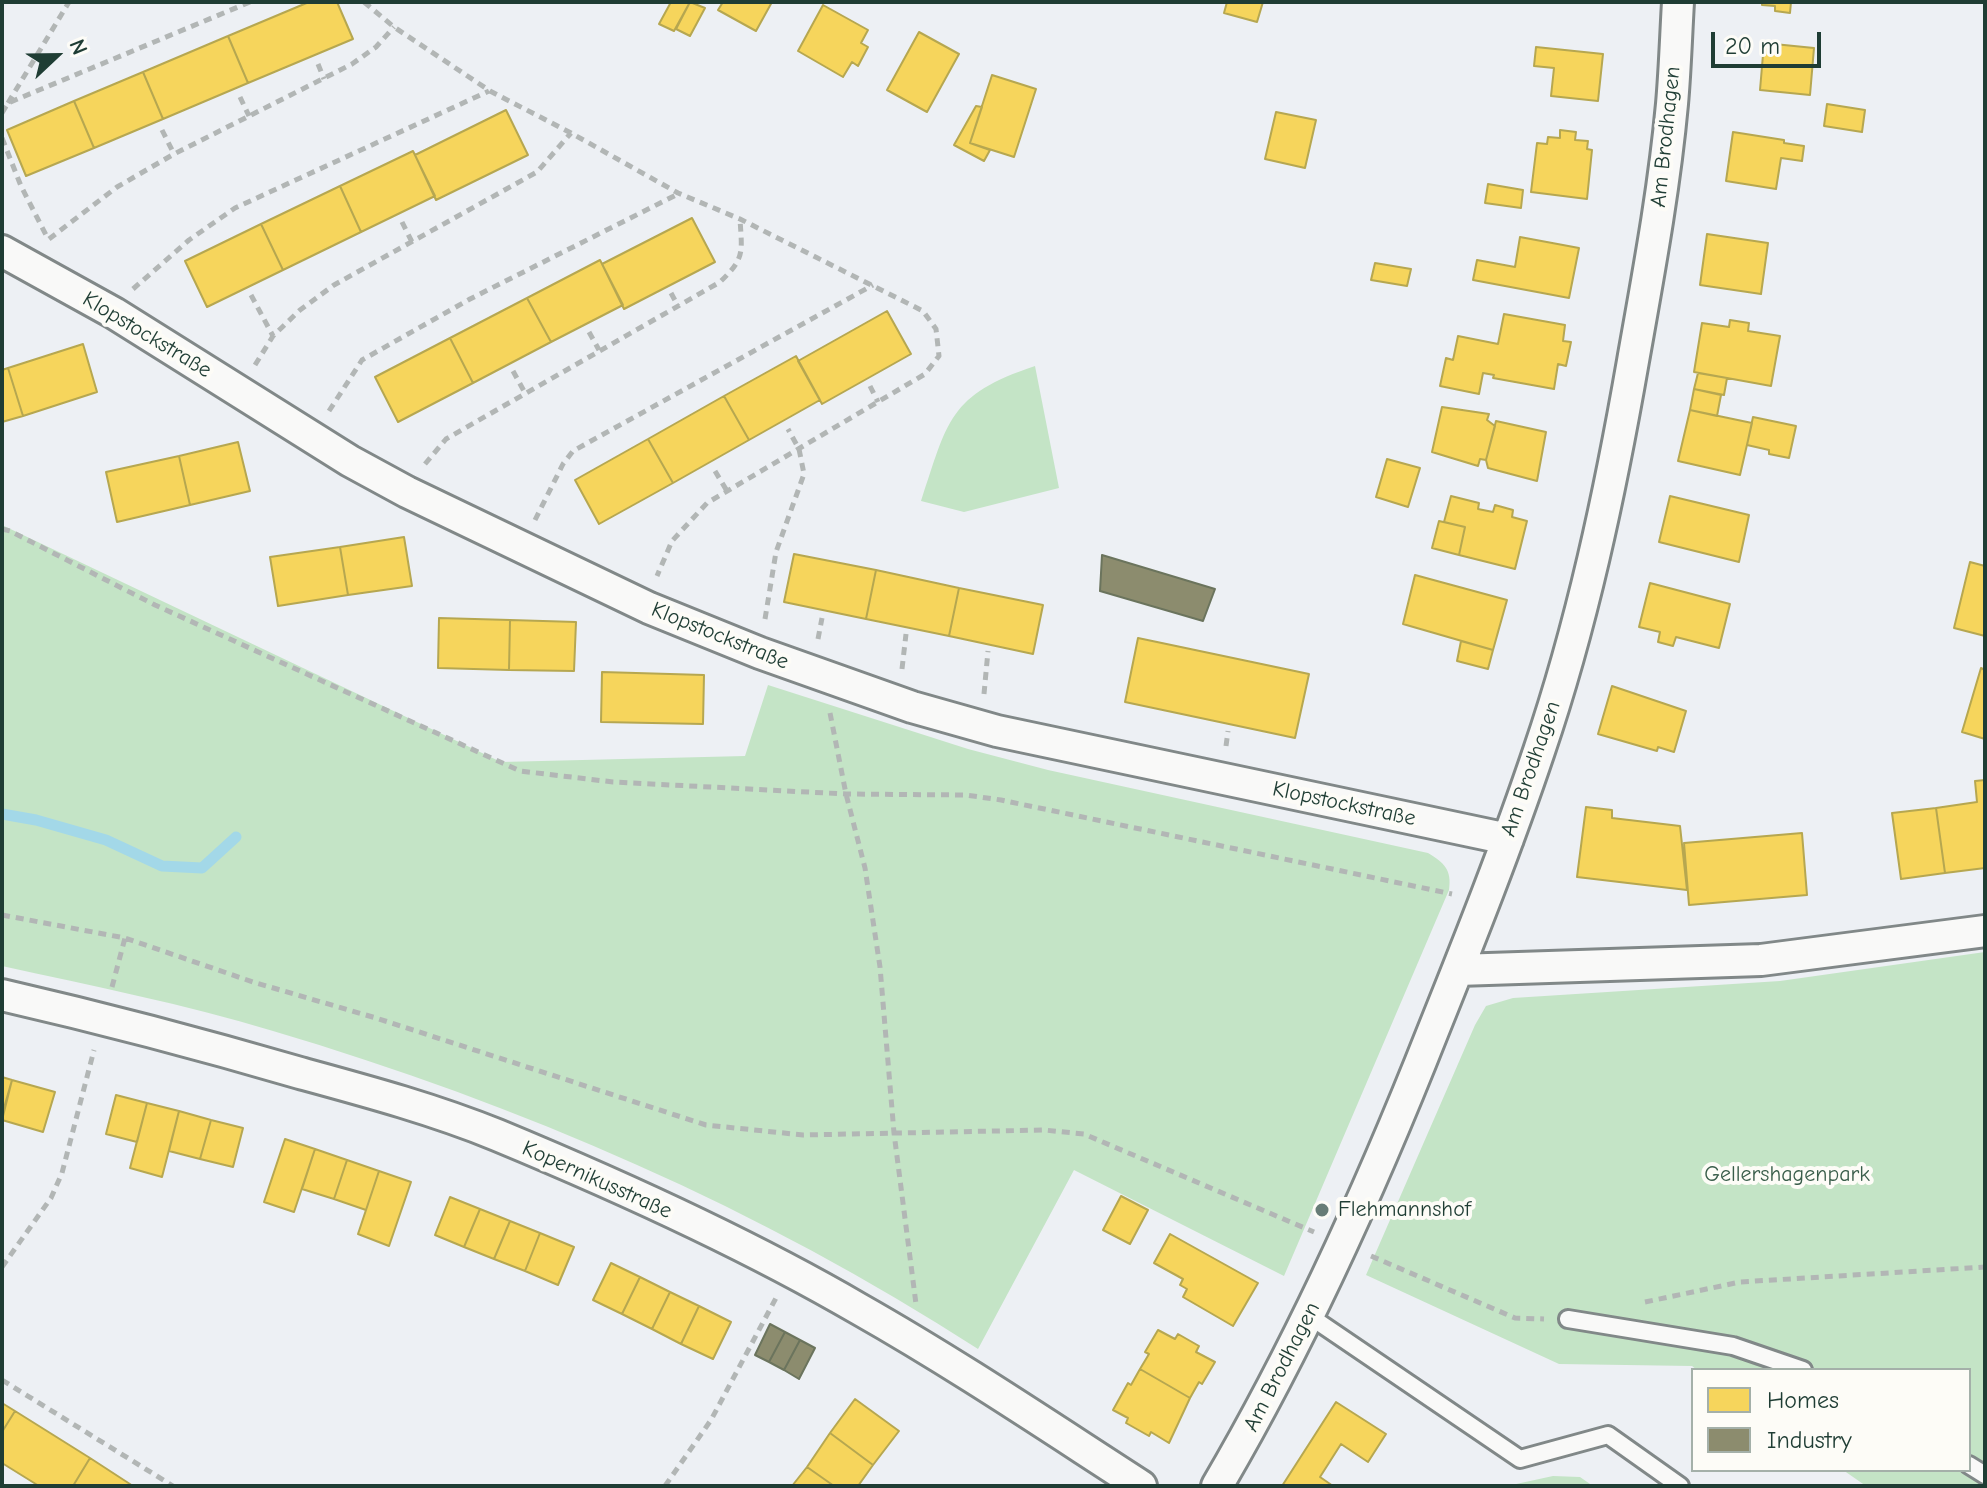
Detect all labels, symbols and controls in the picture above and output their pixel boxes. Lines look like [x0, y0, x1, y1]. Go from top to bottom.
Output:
north arrow [16, 16, 96, 96]
scale bar [1715, 16, 1825, 66]
text: 20 m [1725, 32, 1780, 60]
text: N [64, 35, 93, 59]
street label: Am Brodhagen [1645, 65, 1687, 209]
street label: Klopstockstraße [78, 286, 216, 384]
street label: Klopstockstraße [648, 596, 792, 676]
street label: Am Brodhagen [1495, 698, 1567, 840]
street label: Klopstockstraße [1270, 776, 1418, 832]
street label: Kopernikusstraße [518, 1135, 676, 1225]
park label: Gellershagenpark [1704, 1162, 1870, 1188]
place label: Flehmannshof [1338, 1197, 1471, 1223]
marker: Flehmannshof [1313, 1201, 1331, 1219]
street label: Am Brodhagen [1238, 1298, 1326, 1436]
legend [1691, 1368, 1971, 1472]
text: Homes [1767, 1386, 1839, 1414]
text: Industry [1767, 1426, 1852, 1454]

